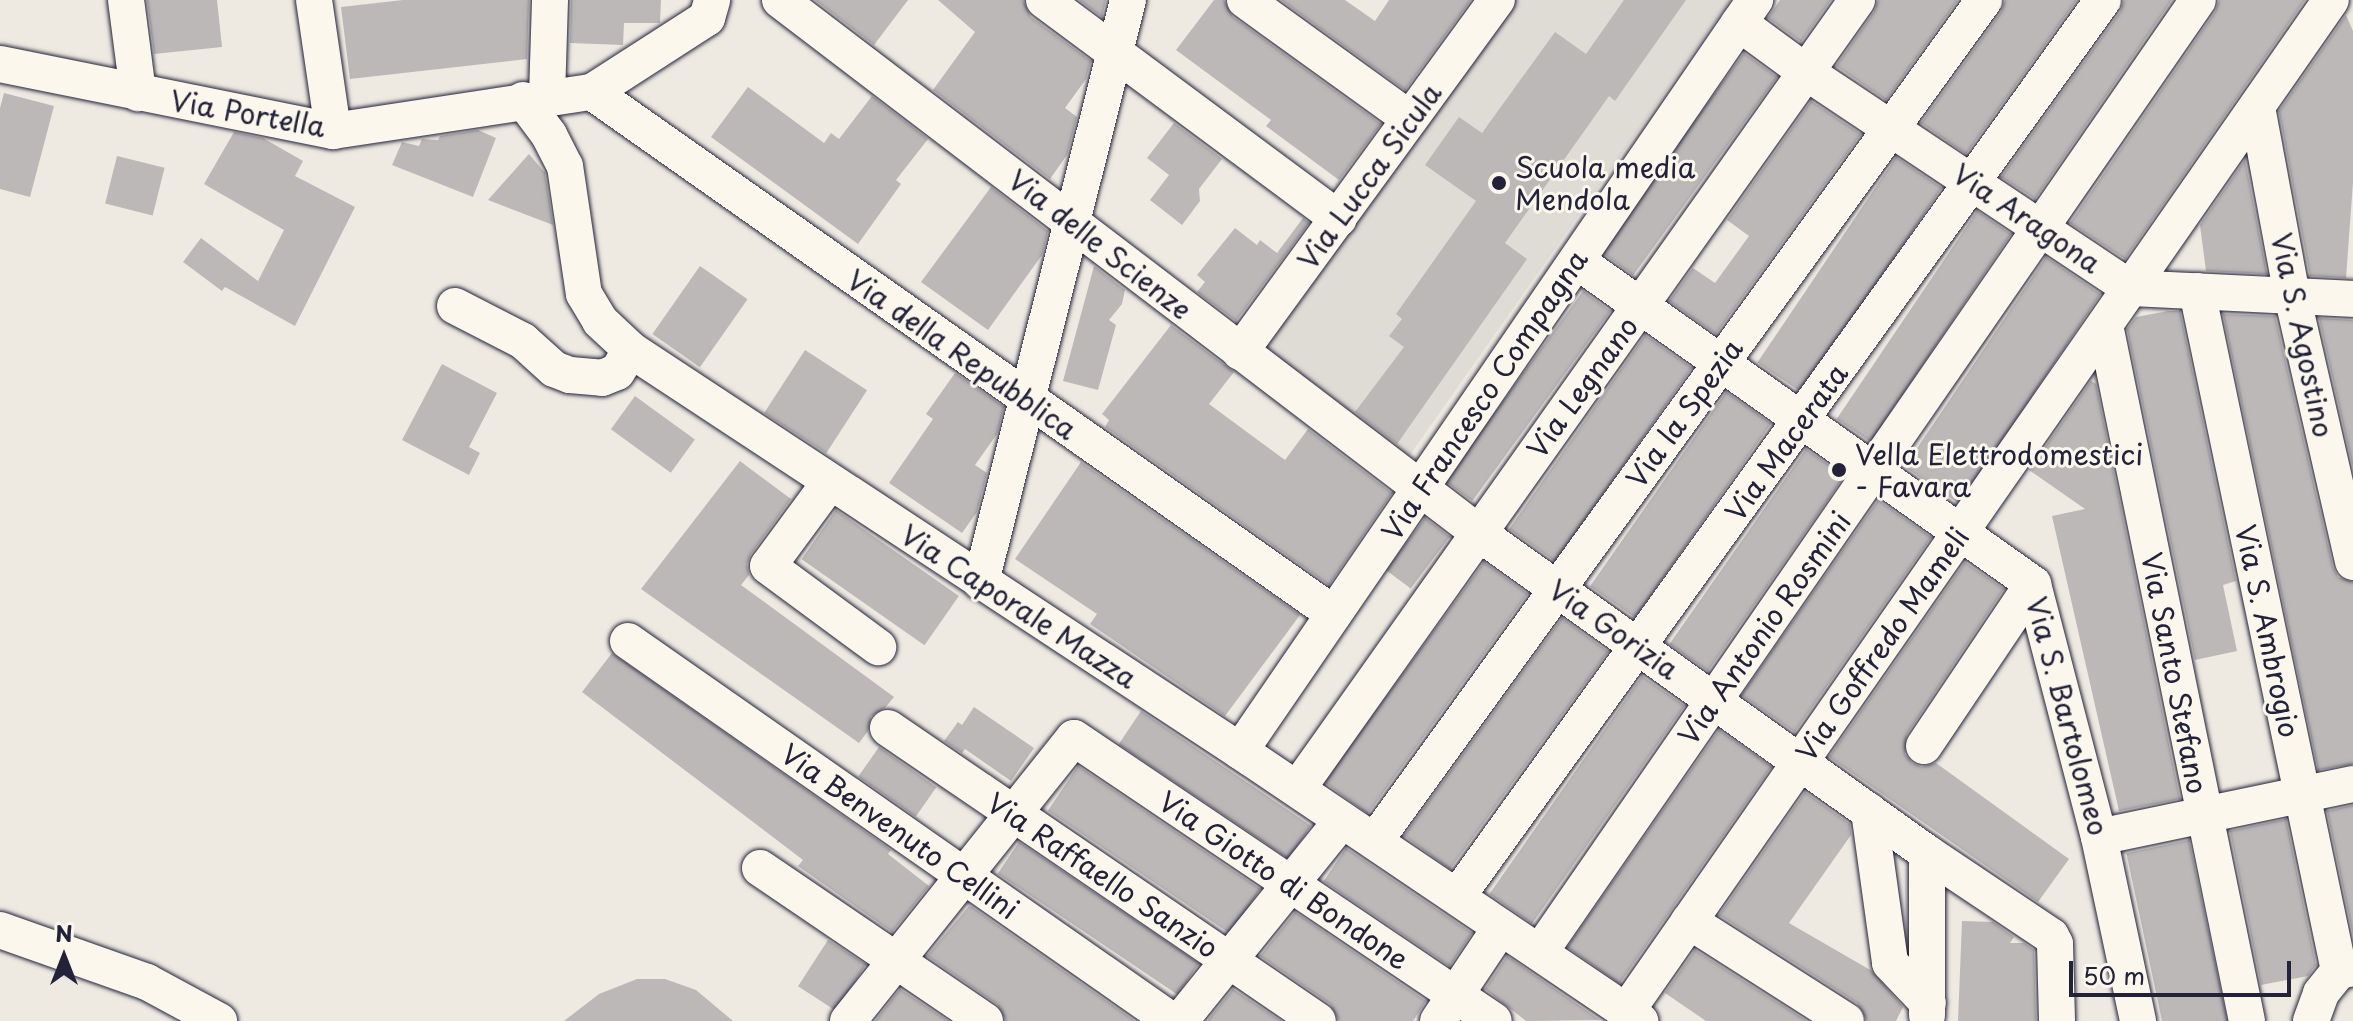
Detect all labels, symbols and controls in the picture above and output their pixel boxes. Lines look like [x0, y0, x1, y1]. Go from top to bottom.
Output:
street label: Via Lucca Sicula [1290, 77, 1448, 275]
street label: Via Portella [169, 83, 327, 143]
place label: Scuola media Mendola [1515, 150, 1696, 216]
street label: Via Aragona [1948, 157, 2106, 279]
street label: Via delle Scienze [1001, 162, 1199, 326]
marker: Scuola media Mendola [1490, 174, 1508, 192]
street label: Via S. Agostino [2265, 230, 2341, 440]
street label: Via Francesco Compagna [1374, 244, 1594, 546]
street label: Via della Repubblica [841, 262, 1083, 446]
street label: Via Legnano [1520, 310, 1644, 464]
street label: Via la Spezia [1619, 332, 1749, 494]
street label: Via Macerata [1718, 357, 1854, 527]
place label: Vella Elettrodomestici - Favara [1855, 437, 2143, 503]
marker: Vella Elettrodomestici - Favara [1830, 461, 1848, 479]
street label: Via Antonio Rosmini [1672, 506, 1856, 750]
street label: Via Caporale Mazza [894, 517, 1144, 695]
street label: Via Goffredo Mameli [1788, 520, 1976, 768]
street label: Via S. Ambrogio [2229, 522, 2307, 740]
street label: Via Santo Stefano [2135, 550, 2215, 796]
street label: Via Gorizia [1543, 572, 1685, 686]
street label: Via S. Bartolomeo [2020, 593, 2116, 839]
street label: Via Benvenuto Cellini [774, 736, 1026, 926]
street label: Via Giotto di Bondone [1152, 783, 1416, 977]
street label: Via Raffaello Sanzio [981, 785, 1225, 965]
text: N [55, 916, 73, 949]
north arrow [24, 917, 104, 997]
scale bar [2073, 945, 2295, 995]
text: 50 m [2083, 957, 2145, 993]

